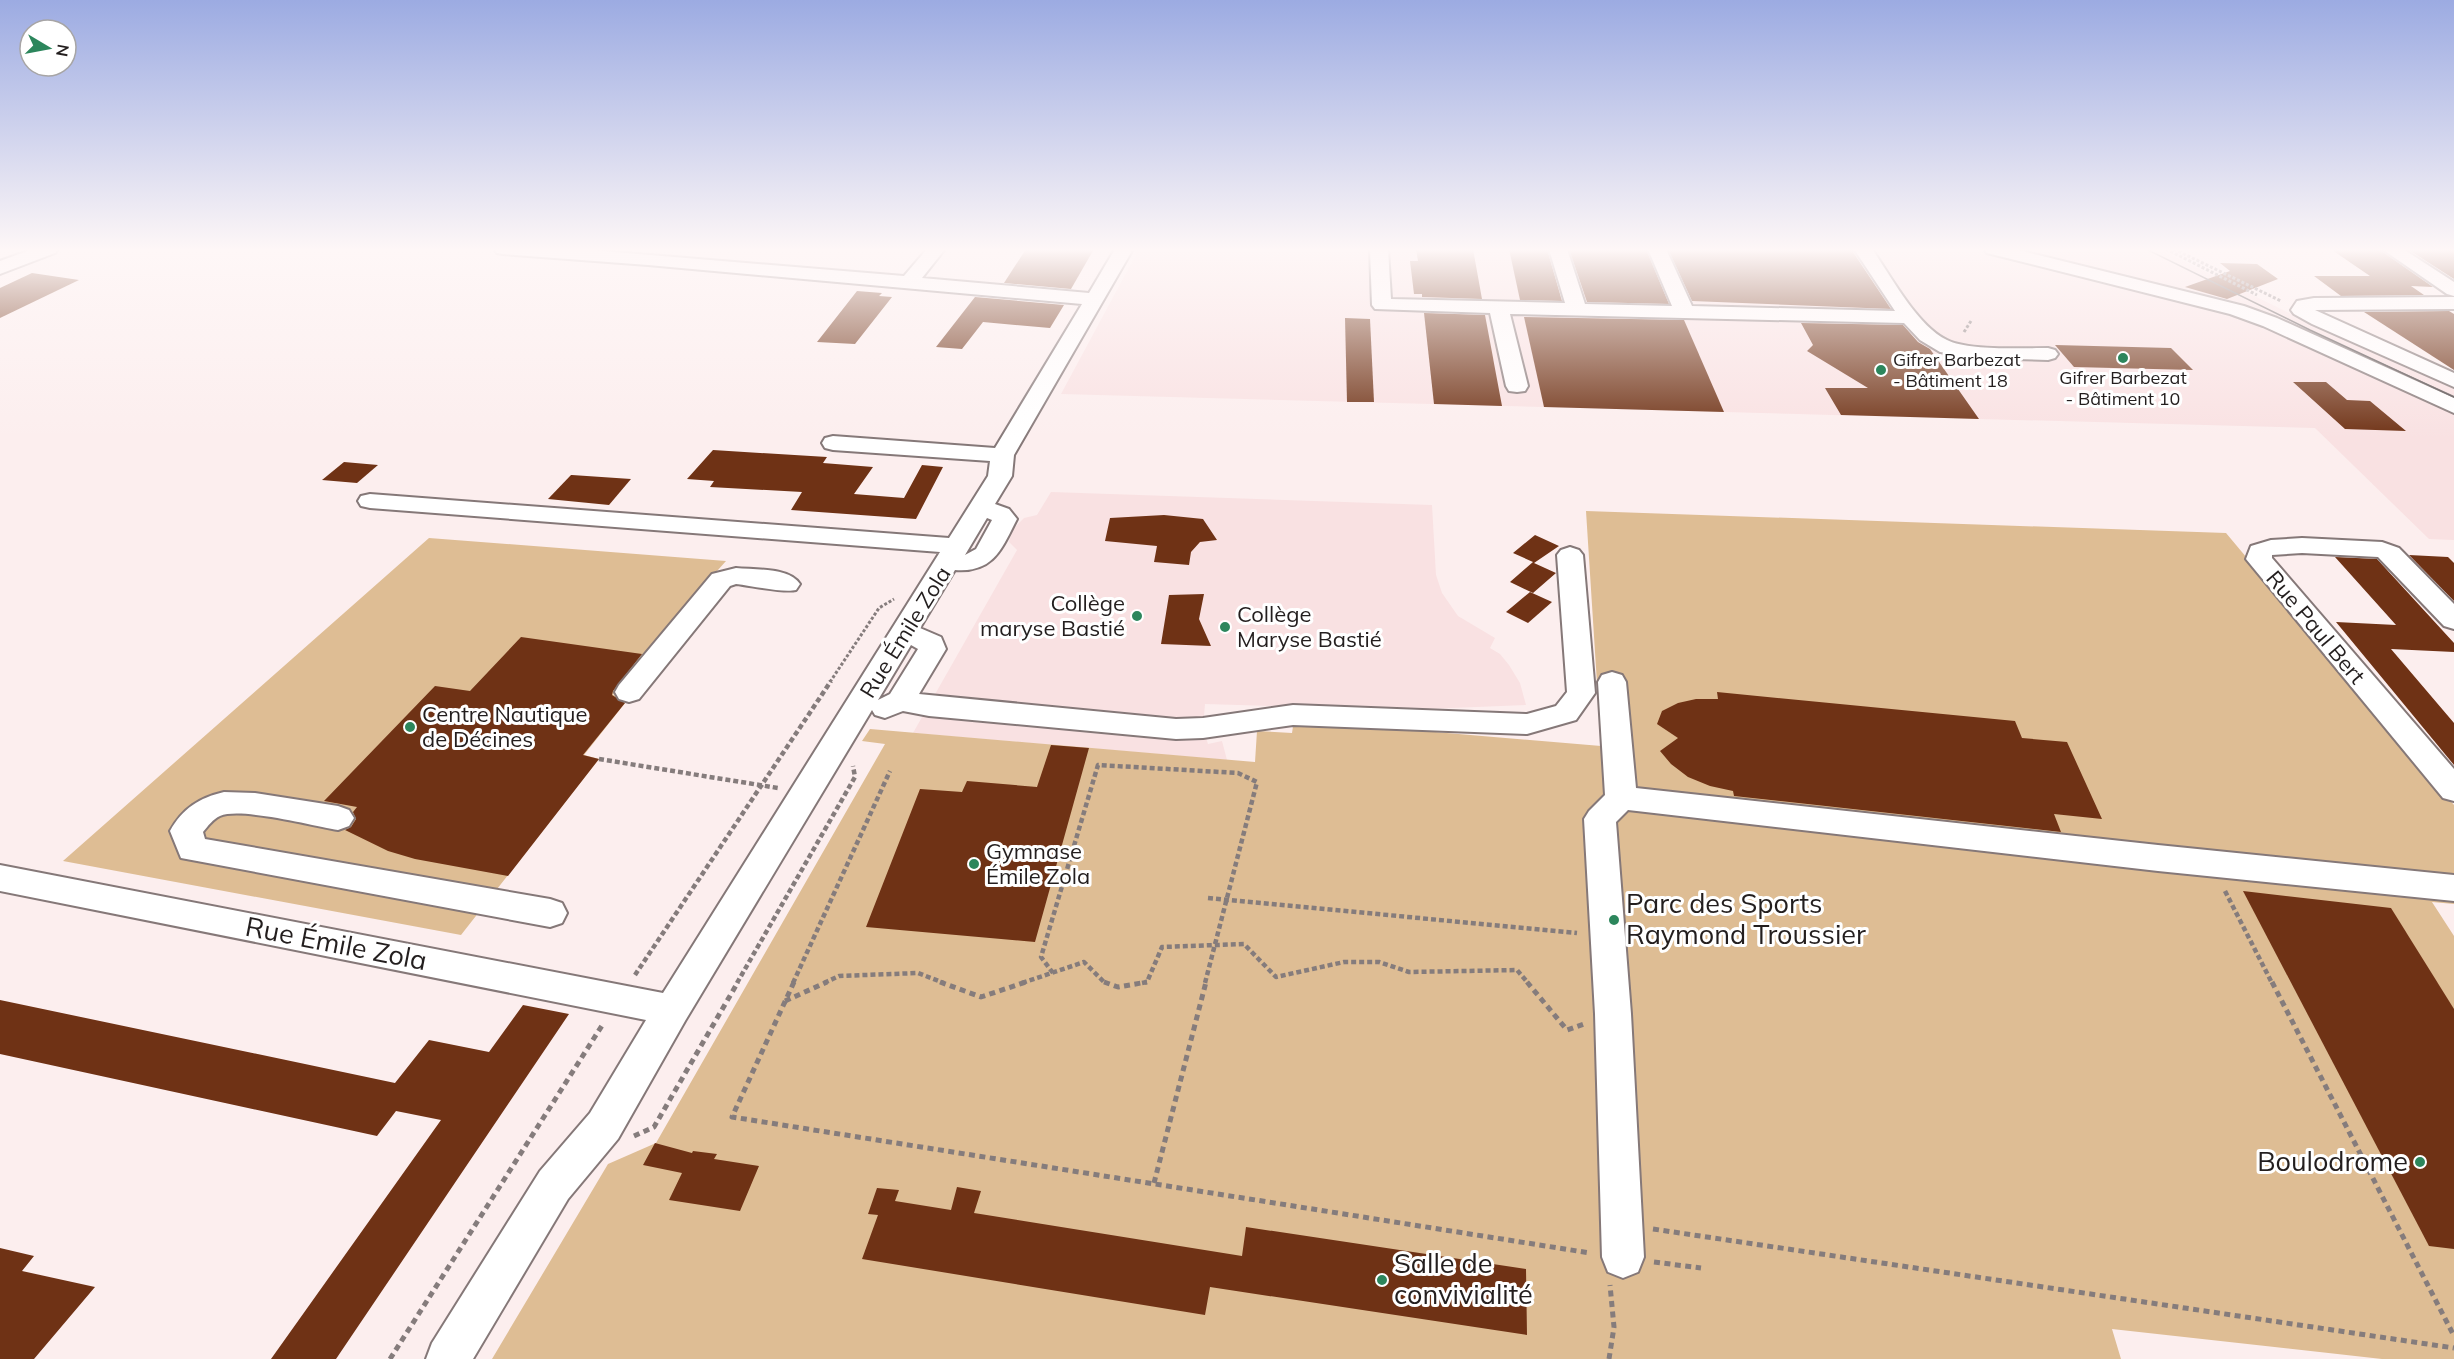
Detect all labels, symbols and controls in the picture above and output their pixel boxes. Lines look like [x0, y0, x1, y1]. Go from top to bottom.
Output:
north arrow [18, 18, 78, 78]
text: N [52, 43, 74, 58]
place label: Gifrer Barbezat - Bâtiment 18 [1893, 348, 2020, 392]
marker: Gifrer Barbezat - Bâtiment 10 [2116, 351, 2130, 365]
marker: Gifrer Barbezat - Bâtiment 18 [1874, 363, 1888, 377]
place label: Gifrer Barbezat - Bâtiment 10 [2059, 366, 2187, 410]
street label: Rue Émile Zola [853, 561, 957, 703]
street label: Rue Paul Bert [2260, 565, 2372, 690]
place label: Collège maryse Bastié [980, 589, 1125, 642]
place label: Collège Maryse Bastié [1237, 600, 1382, 653]
marker: Collège maryse Bastié [1130, 609, 1144, 623]
marker: Collège Maryse Bastié [1218, 620, 1232, 634]
place label: Centre Nautique de Décines [422, 700, 588, 753]
marker: Centre Nautique de Décines [403, 720, 417, 734]
place label: Gymnase Émile Zola [986, 837, 1090, 890]
marker: Gymnase Émile Zola [967, 857, 981, 871]
place label: Parc des Sports Raymond Troussier [1626, 886, 1866, 951]
street label: Rue Émile Zola [243, 909, 430, 977]
marker: Parc des Sports Raymond Troussier [1607, 913, 1621, 927]
place label: Boulodrome [2257, 1144, 2408, 1178]
marker: Boulodrome [2413, 1155, 2427, 1169]
place label: Salle de convivialité [1394, 1246, 1533, 1311]
marker: Salle de convivialité [1375, 1273, 1389, 1287]

